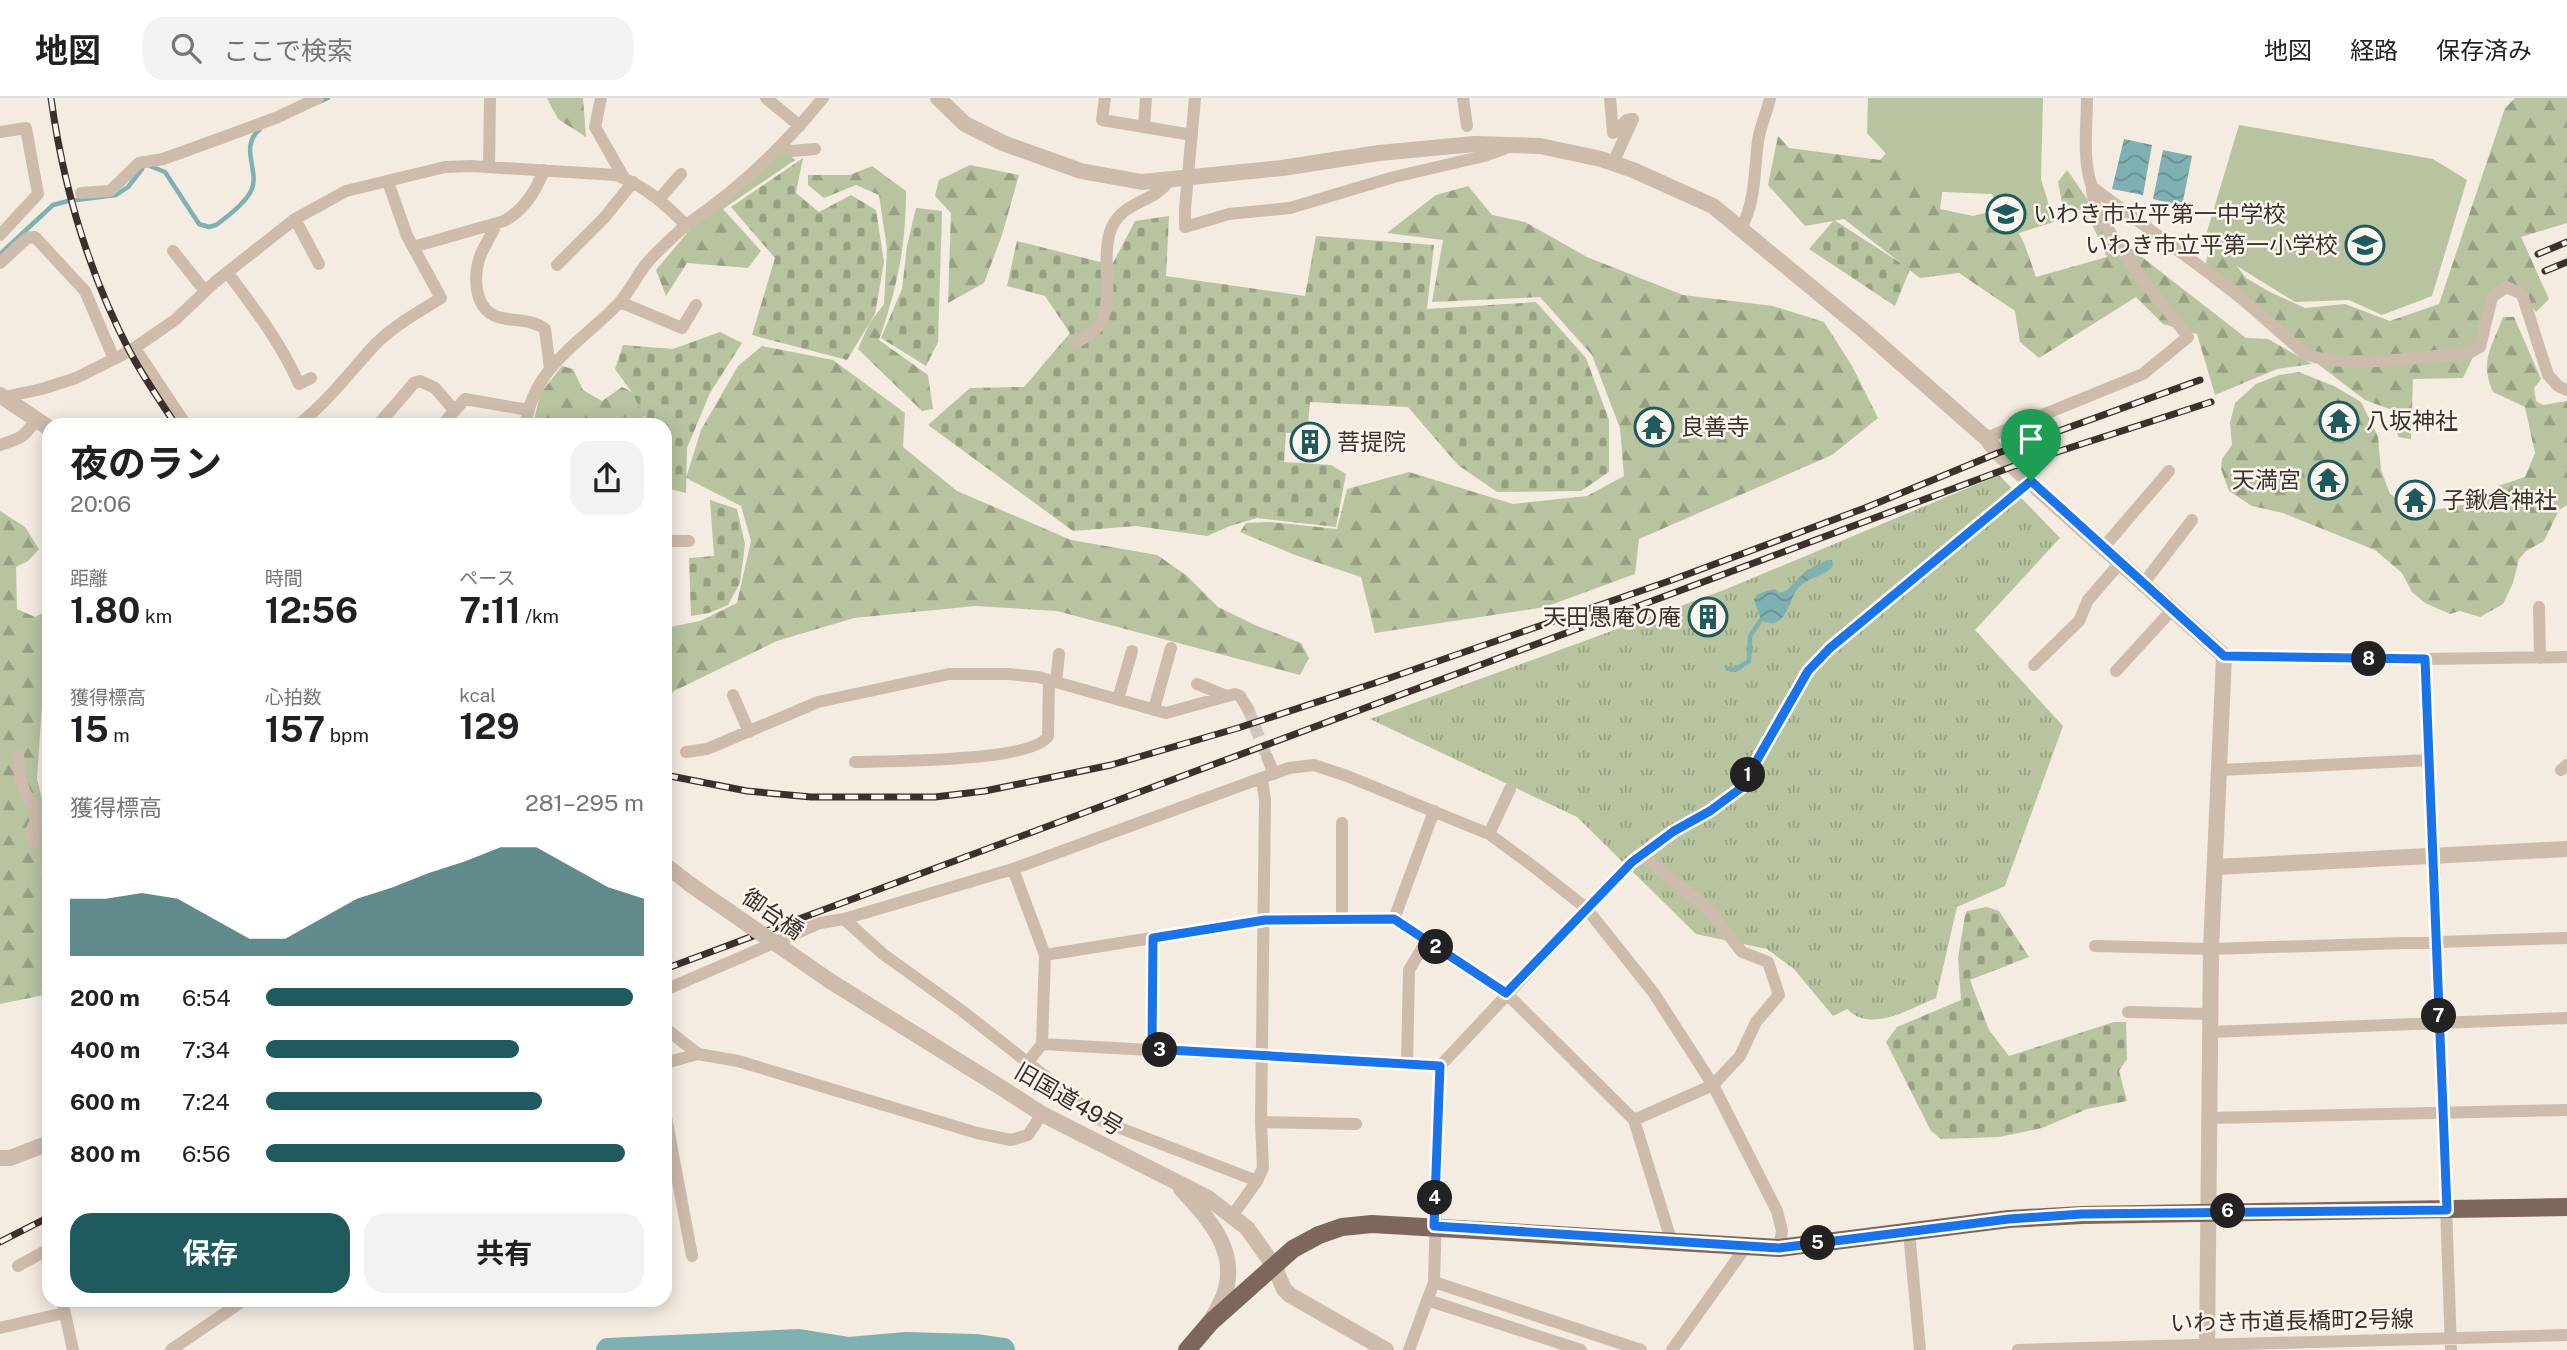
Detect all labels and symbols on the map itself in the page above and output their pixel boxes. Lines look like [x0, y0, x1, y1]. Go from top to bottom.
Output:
school or university icon: いわき市立平第一中学校 [1985, 193, 2027, 235]
place label: いわき市立平第一中学校 [2033, 200, 2286, 227]
school or university icon: いわき市立平第一小学校 [2344, 224, 2386, 266]
place label: いわき市立平第一小学校 [2085, 231, 2338, 258]
temple icon: 八坂神社 [2318, 400, 2360, 442]
temple icon: 良善寺 [1633, 406, 1675, 448]
place label: 八坂神社 [2366, 407, 2458, 434]
pin [2001, 409, 2061, 481]
place label: 良善寺 [1681, 413, 1750, 440]
building icon: 菩提院 [1289, 421, 1331, 463]
place label: 菩提院 [1337, 428, 1406, 455]
temple icon: 天満宮 [2307, 459, 2349, 501]
place label: 天満宮 [2232, 466, 2301, 493]
temple icon: 子鍬倉神社 [2394, 479, 2436, 521]
place label: 子鍬倉神社 [2442, 486, 2557, 513]
building icon: 天田愚庵の庵 [1687, 596, 1729, 638]
place label: 天田愚庵の庵 [1543, 603, 1681, 630]
pin: 8 [2352, 642, 2386, 676]
pin: 1 [1730, 758, 1766, 792]
street label: 御台橋 [737, 883, 809, 944]
pin: 2 [1418, 930, 1454, 964]
pin: 7 [2422, 998, 2456, 1034]
pin: 3 [1142, 1032, 1178, 1068]
street label: 旧国道49号 [1010, 1057, 1128, 1140]
pin: 4 [1418, 1180, 1452, 1216]
pin: 6 [2210, 1194, 2246, 1228]
pin: 5 [1800, 1226, 1836, 1260]
street label: いわき市道長橋町2号線 [2170, 1305, 2414, 1336]

